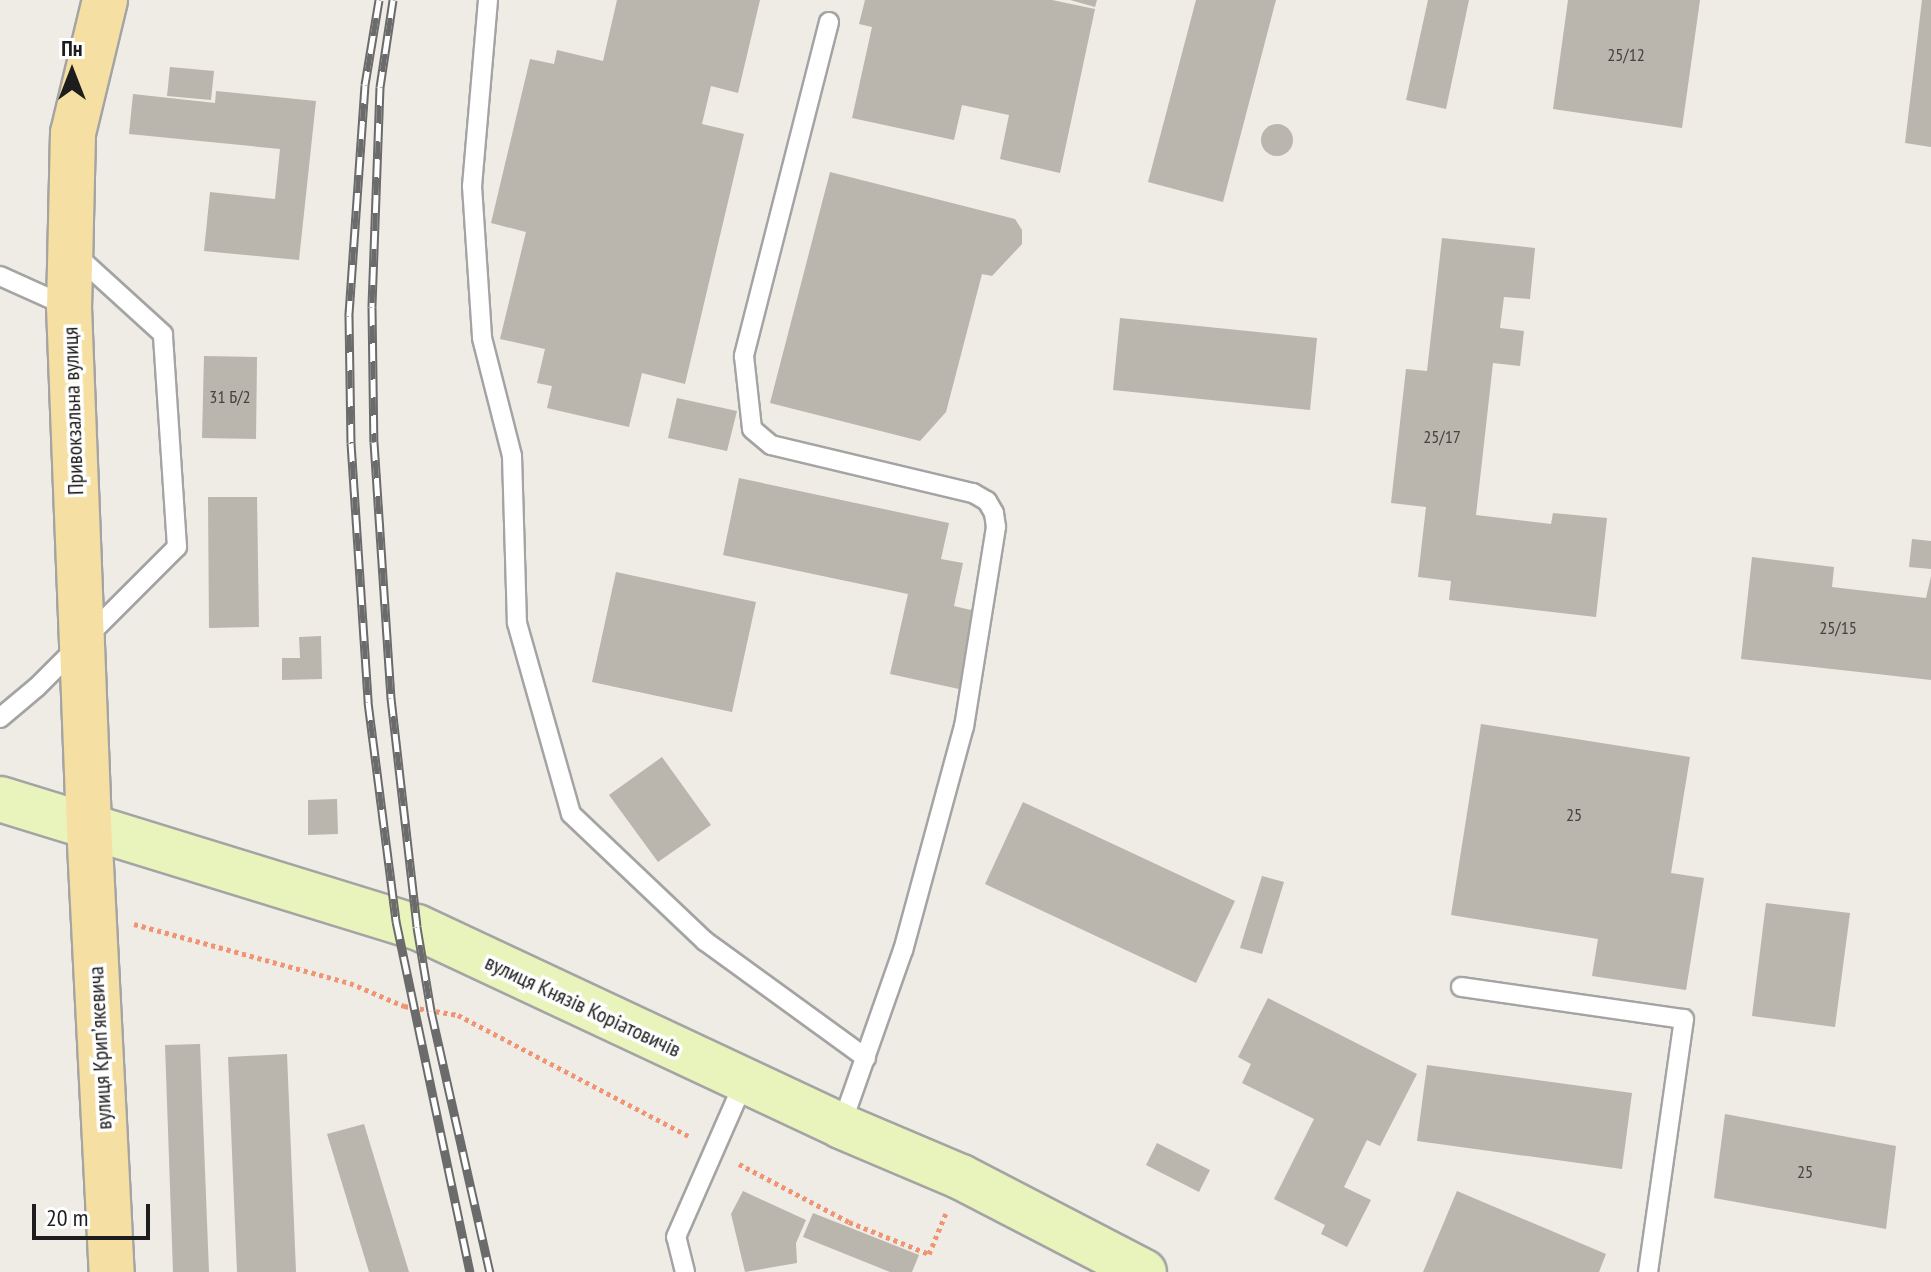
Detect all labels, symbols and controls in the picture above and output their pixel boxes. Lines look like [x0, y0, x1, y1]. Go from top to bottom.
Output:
north arrow [32, 32, 112, 112]
text: Пн [61, 34, 83, 62]
house number: 25/12 [1607, 44, 1645, 66]
street label: Привокзальна вулиця [57, 327, 89, 495]
house number: 31 Б/2 [209, 386, 251, 408]
house number: 25/17 [1423, 426, 1461, 448]
house number: 25/15 [1819, 617, 1857, 639]
house number: 25 [1566, 804, 1582, 826]
street label: вулиця Князів Коріатовичів [481, 949, 685, 1063]
street label: вулиця Крипʼякевича [83, 966, 117, 1130]
house number: 25 [1797, 1161, 1813, 1183]
scale bar [36, 1188, 154, 1238]
text: 20 m [46, 1202, 88, 1233]

